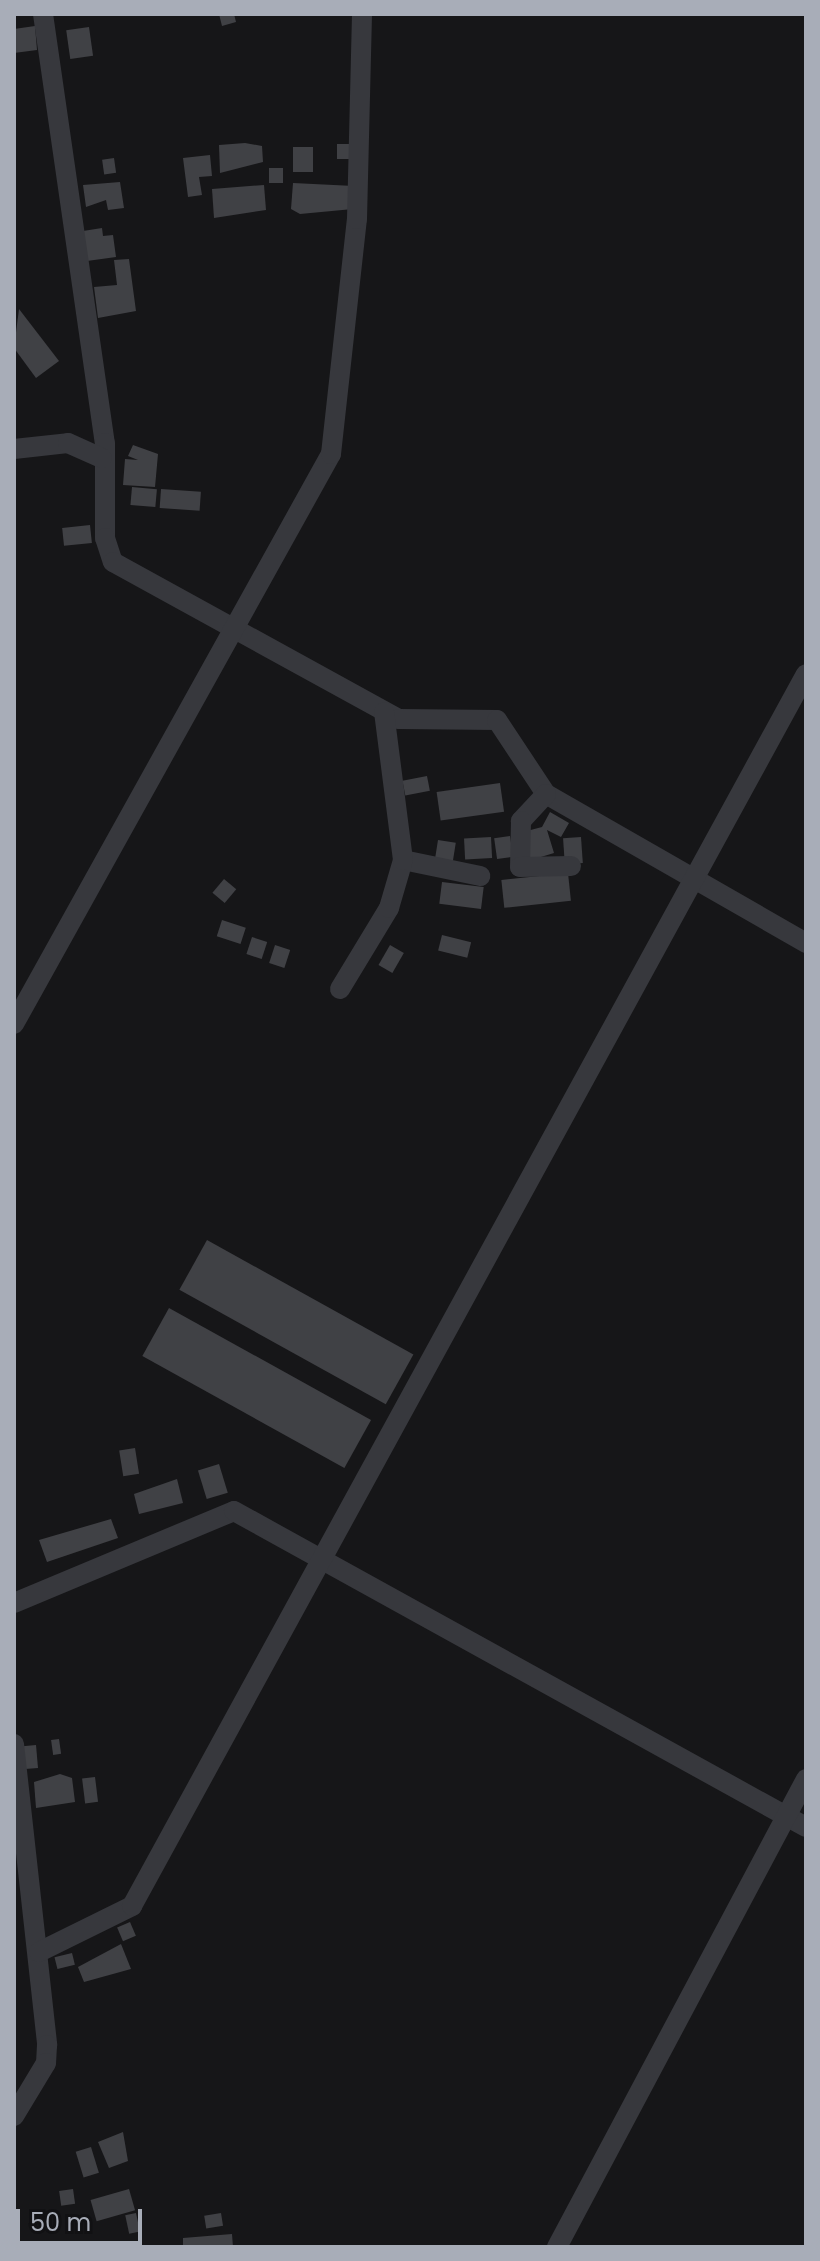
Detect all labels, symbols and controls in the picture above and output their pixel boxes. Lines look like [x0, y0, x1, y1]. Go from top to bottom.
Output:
scale bar [20, 2193, 146, 2243]
text: 50 m [30, 2206, 91, 2239]

